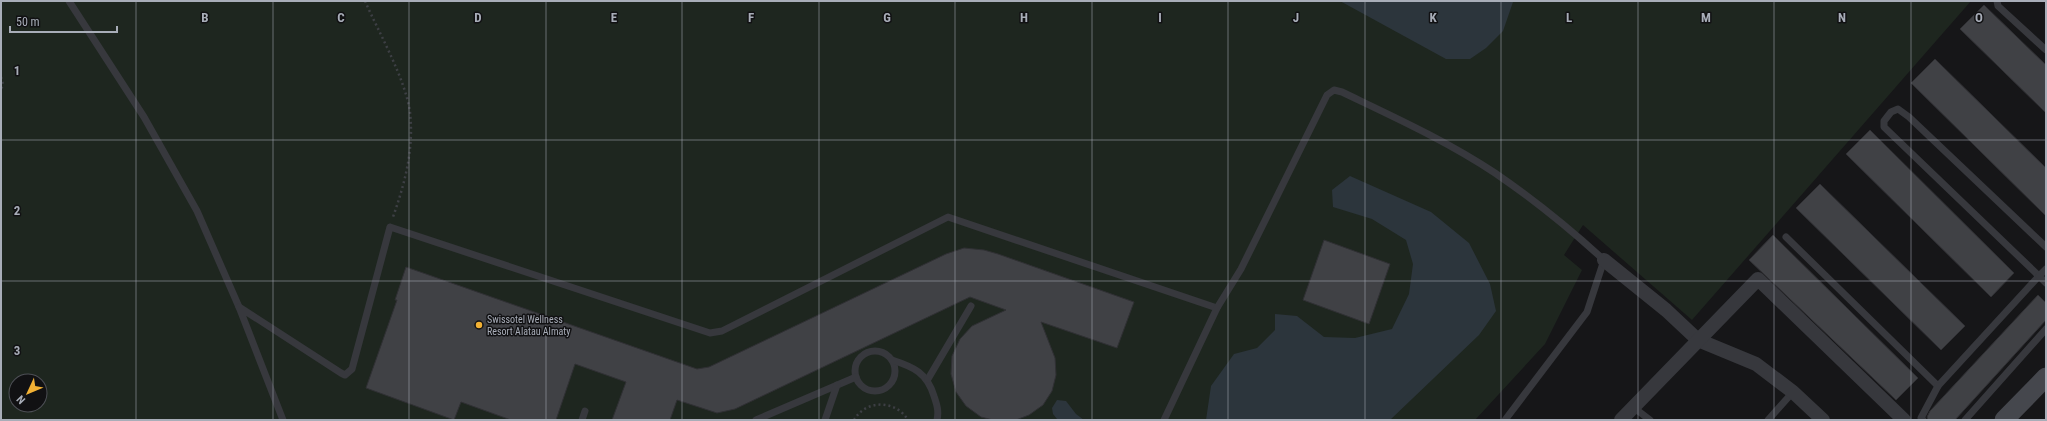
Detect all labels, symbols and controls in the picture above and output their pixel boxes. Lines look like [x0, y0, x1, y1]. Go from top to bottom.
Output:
scale bar [10, 8, 117, 34]
text: B [201, 10, 209, 25]
text: C [337, 10, 345, 25]
text: D [474, 10, 482, 25]
text: E [611, 10, 618, 25]
text: F [748, 10, 754, 25]
text: G [883, 10, 891, 25]
text: H [1020, 10, 1028, 25]
text: I [1158, 10, 1162, 25]
text: J [1293, 10, 1299, 25]
text: K [1429, 10, 1437, 25]
text: L [1566, 10, 1572, 25]
text: M [1701, 10, 1711, 25]
text: N [1838, 10, 1846, 25]
text: O [1975, 10, 1983, 25]
text: 50 m [16, 15, 40, 29]
text: 1 [14, 63, 20, 78]
text: 2 [14, 203, 21, 218]
place label: Swissotel Wellness Resort Alatau Almaty [487, 314, 570, 337]
marker: Swissotel Wellness Resort Alatau Almaty [474, 320, 484, 330]
text: 3 [14, 343, 20, 358]
north arrow [8, 373, 48, 413]
text: N [14, 392, 28, 407]

